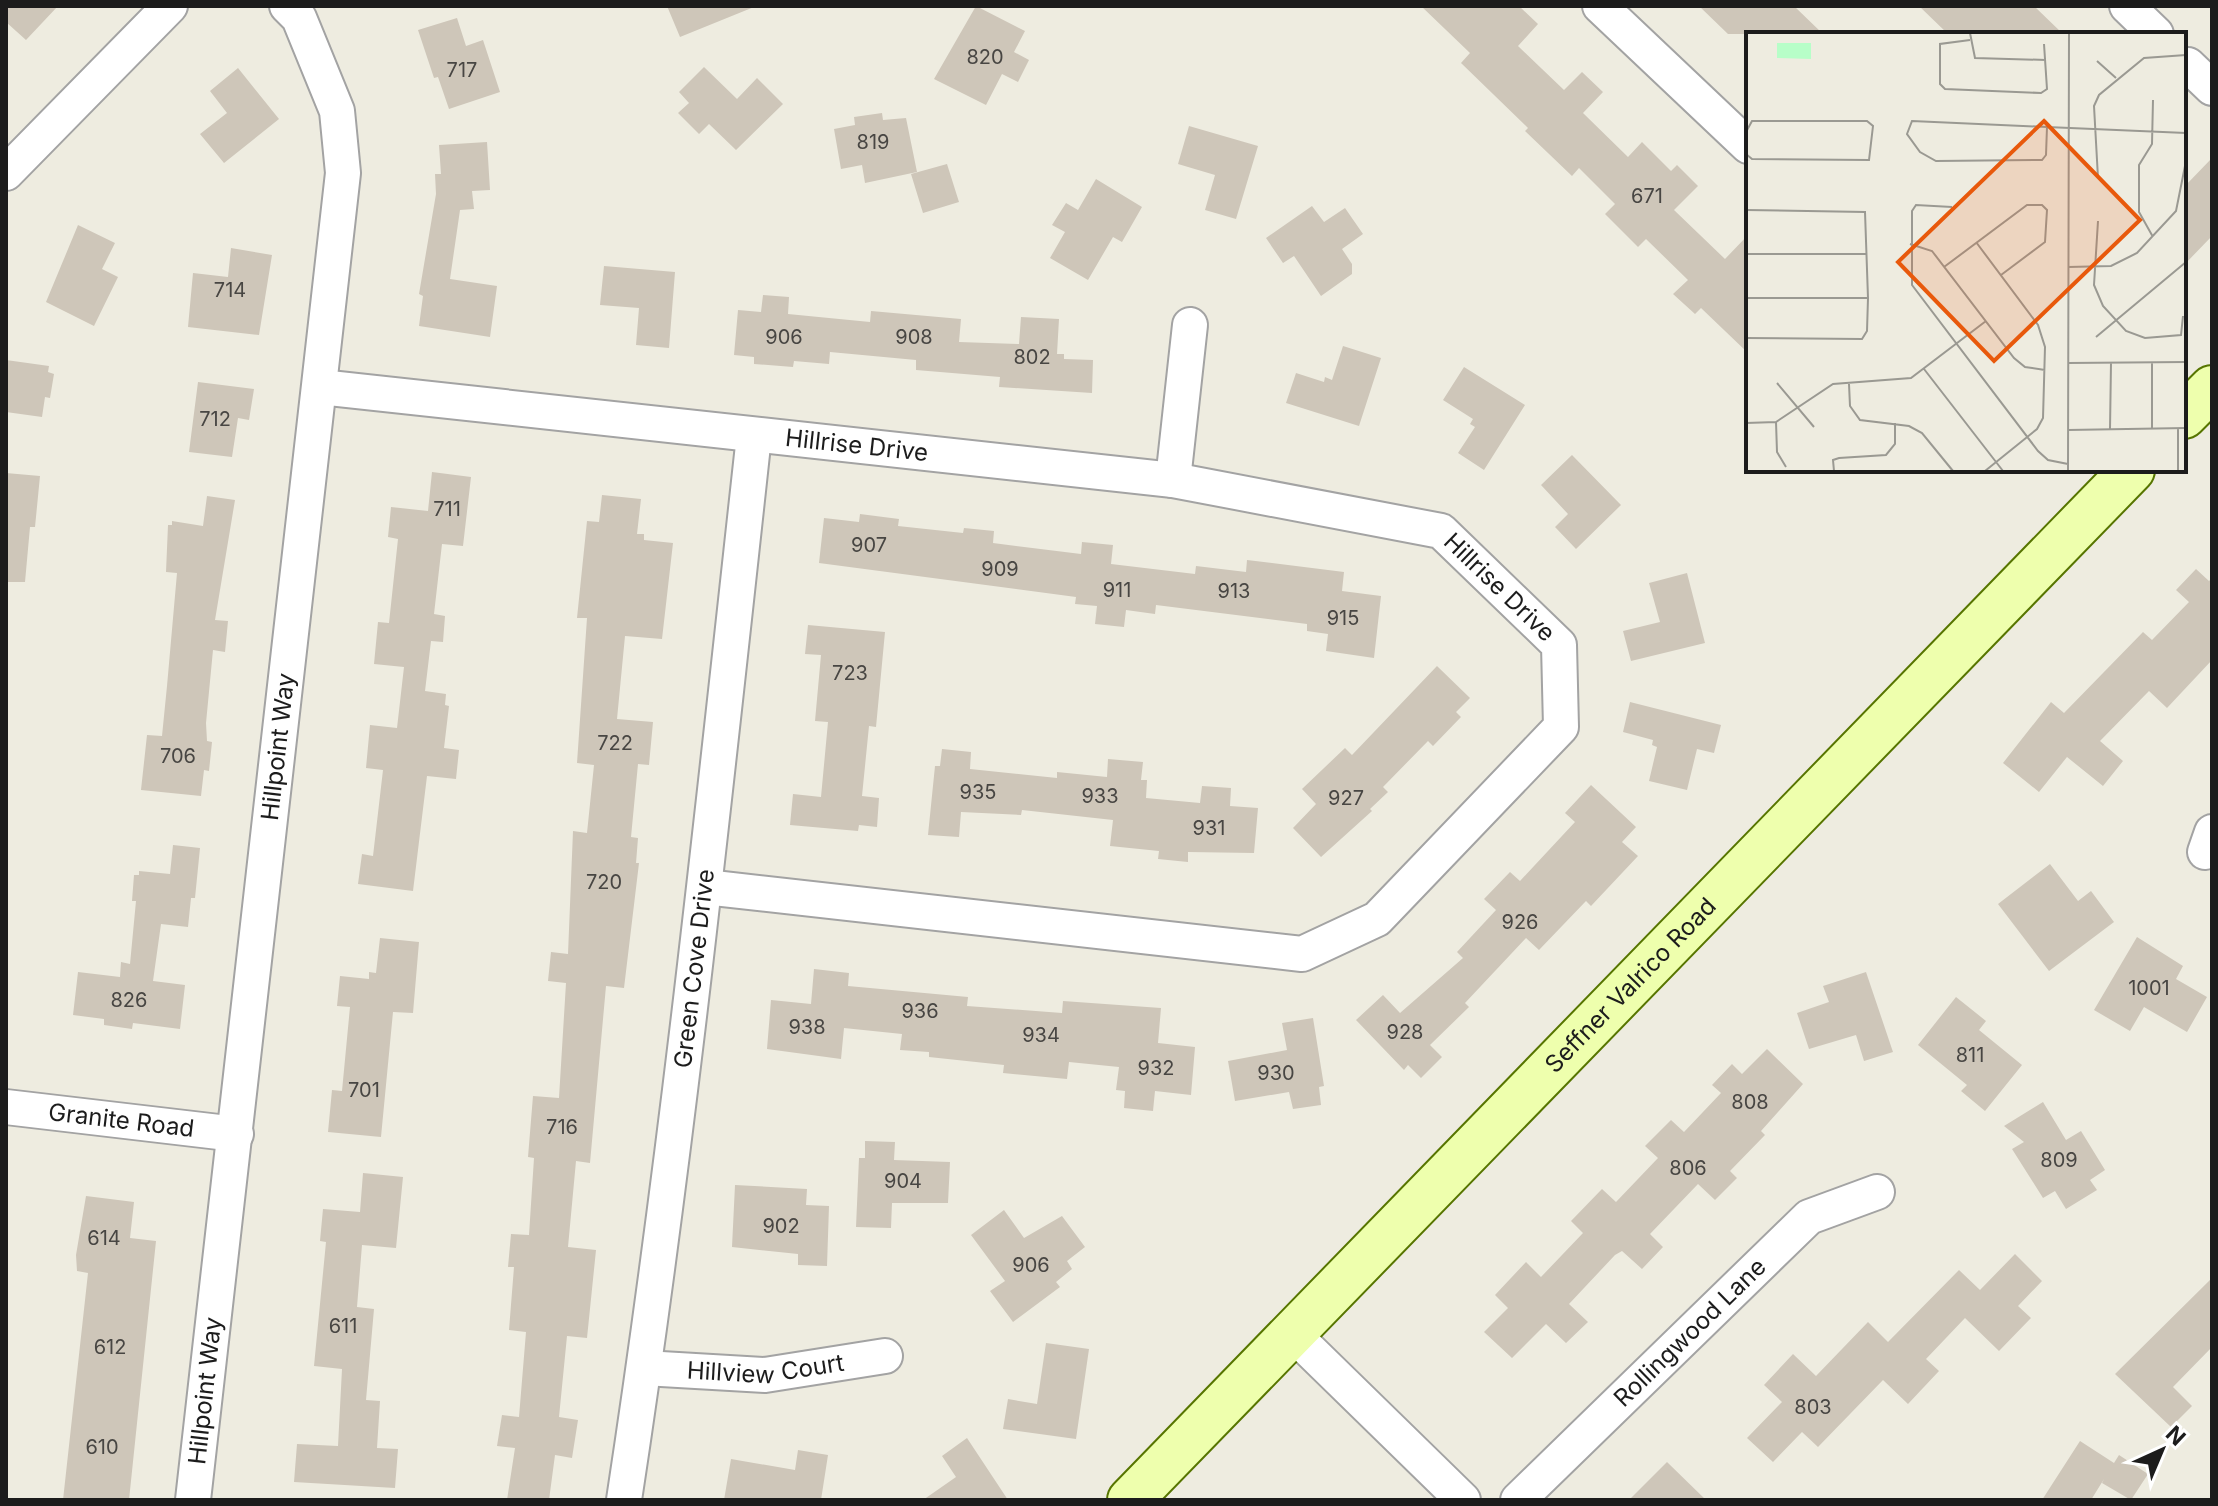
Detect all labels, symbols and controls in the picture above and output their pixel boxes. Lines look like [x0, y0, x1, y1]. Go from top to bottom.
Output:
inset map [1746, 32, 2186, 472]
house number: 820 [966, 45, 1004, 69]
house number: 717 [447, 58, 477, 82]
house number: 819 [857, 130, 889, 154]
house number: 671 [1631, 184, 1663, 208]
house number: 714 [214, 278, 246, 302]
house number: 906 [765, 325, 803, 349]
house number: 908 [895, 325, 933, 349]
house number: 802 [1013, 345, 1051, 369]
house number: 712 [199, 407, 231, 431]
street label: Hillrise Drive [784, 423, 930, 467]
house number: 711 [433, 497, 461, 521]
street label: Hillrise Drive [1438, 527, 1561, 647]
house number: 907 [851, 533, 887, 557]
house number: 909 [981, 557, 1019, 581]
house number: 911 [1103, 578, 1131, 602]
house number: 913 [1218, 579, 1250, 603]
house number: 915 [1327, 606, 1359, 630]
house number: 723 [832, 661, 868, 685]
street label: Hillpoint Way [255, 672, 300, 822]
house number: 722 [597, 731, 633, 755]
house number: 706 [160, 744, 196, 768]
house number: 935 [960, 780, 996, 804]
house number: 933 [1081, 784, 1119, 808]
house number: 927 [1328, 786, 1364, 810]
house number: 931 [1193, 816, 1225, 840]
street label: Green Cove Drive [668, 868, 720, 1070]
house number: 720 [586, 870, 622, 894]
street label: Seffner Valrico Road [1539, 891, 1722, 1079]
house number: 926 [1501, 910, 1539, 934]
house number: 1001 [2128, 976, 2170, 1000]
house number: 826 [111, 988, 147, 1012]
house number: 936 [901, 999, 939, 1023]
house number: 938 [788, 1015, 826, 1039]
house number: 928 [1387, 1020, 1423, 1044]
house number: 934 [1022, 1023, 1060, 1047]
house number: 811 [1956, 1043, 1984, 1067]
house number: 932 [1138, 1056, 1174, 1080]
house number: 930 [1257, 1061, 1295, 1085]
house number: 701 [348, 1078, 380, 1102]
house number: 808 [1731, 1090, 1769, 1114]
street label: Granite Road [47, 1097, 196, 1143]
house number: 716 [546, 1115, 578, 1139]
house number: 809 [2040, 1148, 2078, 1172]
house number: 806 [1669, 1156, 1707, 1180]
house number: 904 [884, 1169, 922, 1193]
house number: 902 [762, 1214, 800, 1238]
house number: 614 [87, 1226, 121, 1250]
street label: Rollingwood Lane [1608, 1252, 1772, 1413]
house number: 906 [1012, 1253, 1050, 1277]
house number: 611 [329, 1314, 357, 1338]
street label: Hillpoint Way [182, 1315, 228, 1466]
house number: 612 [94, 1335, 126, 1359]
street label: Hillview Court [686, 1348, 846, 1390]
house number: 803 [1794, 1395, 1832, 1419]
north arrow [2122, 1410, 2202, 1490]
text: N [2161, 1420, 2191, 1451]
house number: 610 [85, 1435, 119, 1459]

